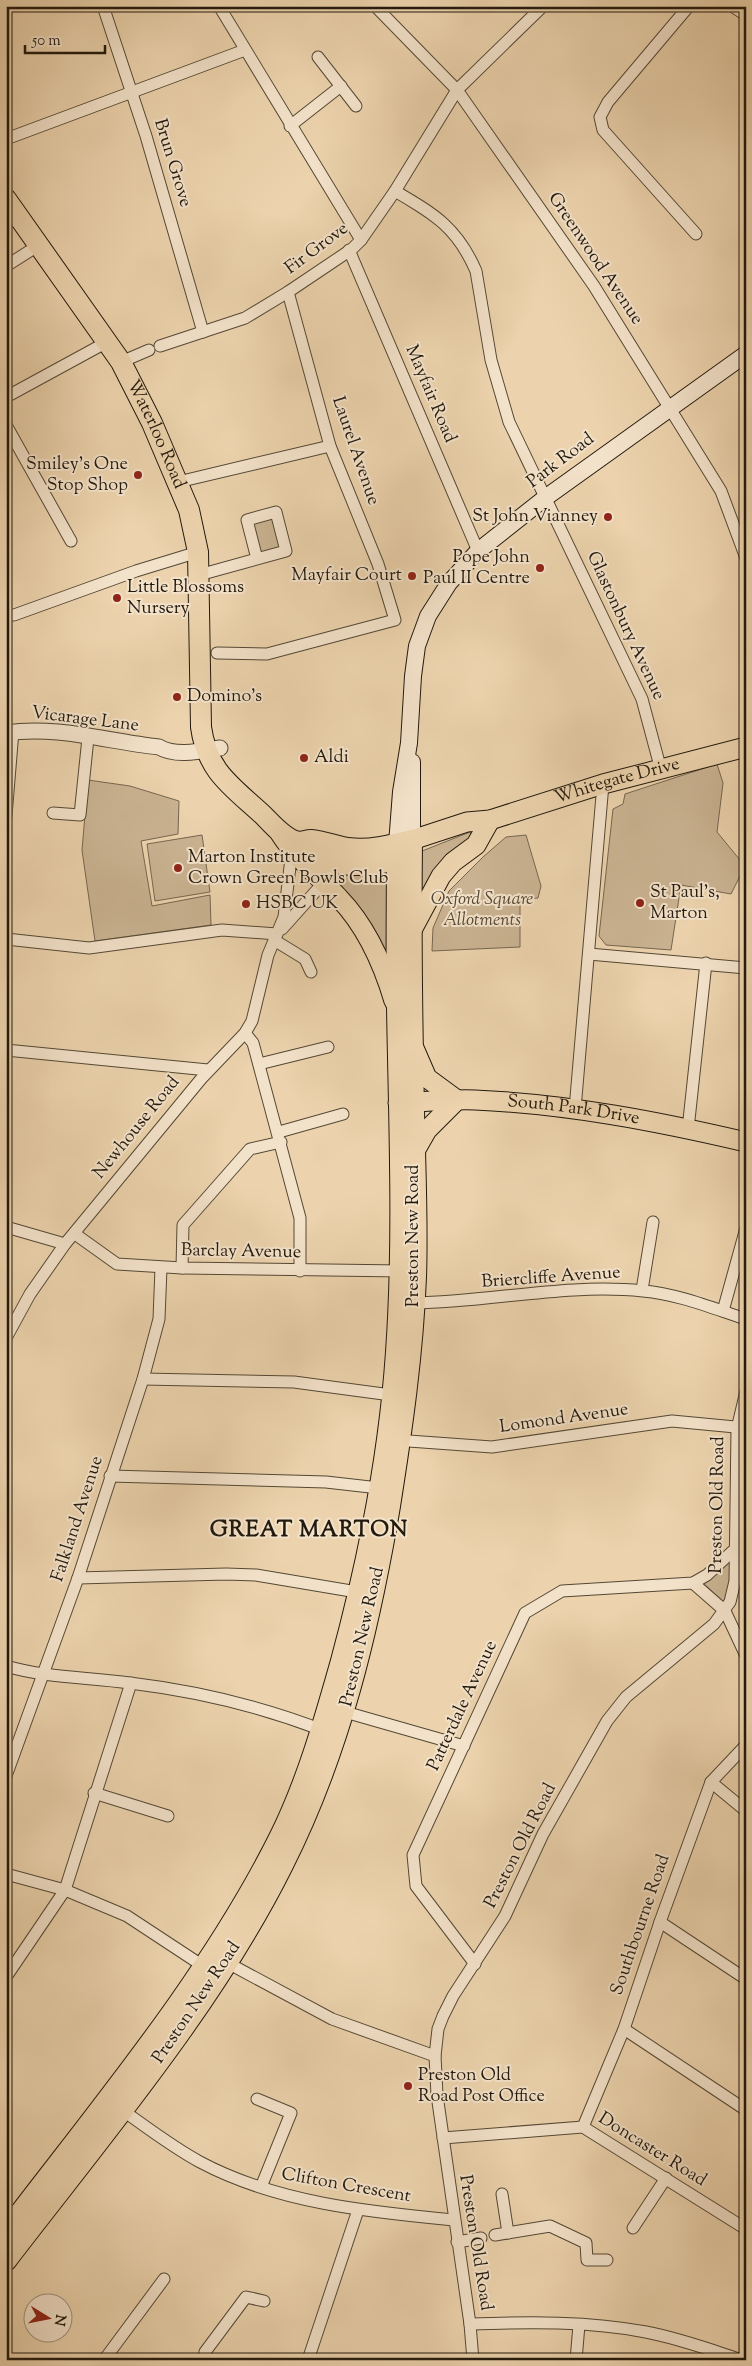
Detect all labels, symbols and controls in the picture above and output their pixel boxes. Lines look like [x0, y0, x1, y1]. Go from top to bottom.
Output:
scale bar [25, 22, 105, 54]
text: 50 m [31, 31, 61, 52]
street label: Brun Grove [146, 116, 198, 210]
street label: Greenwood Avenue [541, 187, 649, 331]
street label: Fir Grove [280, 217, 354, 281]
street label: Mayfair Road [398, 341, 462, 447]
street label: Waterloo Road [119, 376, 192, 493]
street label: Laurel Avenue [324, 393, 386, 509]
street label: Park Road [522, 427, 600, 495]
place label: Smiley's One Stop Shop [26, 452, 128, 499]
marker: Smiley's One Stop Shop [132, 469, 144, 481]
place label: St John Vianney [472, 504, 598, 530]
marker: St John Vianney [602, 511, 614, 523]
place label: Pope John Paul II Centre [423, 545, 530, 592]
street label: Glastonbury Avenue [579, 547, 671, 705]
marker: Pope John Paul II Centre [534, 562, 546, 574]
place label: Mayfair Court [291, 563, 402, 589]
marker: Mayfair Court [406, 570, 418, 582]
place label: Little Blossoms Nursery [127, 575, 244, 622]
marker: Little Blossoms Nursery [111, 592, 123, 604]
place label: Domino's [187, 684, 262, 710]
marker: Domino's [171, 691, 183, 703]
street label: Vicarage Lane [30, 700, 140, 740]
place label: Aldi [314, 745, 349, 771]
marker: Aldi [298, 752, 310, 764]
street label: Whitegate Drive [551, 752, 683, 812]
place label: Marton Institute Crown Green Bowls Club [188, 845, 389, 892]
marker: Marton Institute Crown Green Bowls Club [172, 862, 184, 874]
place label: St Paul's, Marton [650, 880, 720, 927]
park label: Oxford Square Allotments [431, 887, 533, 934]
place label: HSBC UK [256, 891, 338, 917]
marker: St Paul's, Marton [634, 897, 646, 909]
marker: HSBC UK [240, 898, 252, 910]
street label: Newhouse Road [87, 1071, 187, 1185]
street label: South Park Drive [506, 1089, 641, 1132]
street label: Preston New Road [401, 1165, 427, 1307]
street label: Barclay Avenue [181, 1238, 301, 1266]
street label: Briercliffe Avenue [481, 1260, 621, 1296]
street label: Lomond Avenue [498, 1397, 630, 1441]
street label: Preston Old Road [704, 1436, 732, 1574]
street label: Falkland Avenue [45, 1453, 111, 1585]
district label: GREAT MARTON [210, 1515, 408, 1547]
street label: Preston New Road [334, 1565, 392, 1709]
street label: Patterdale Avenue [421, 1637, 505, 1775]
street label: Preston Old Road [478, 1779, 564, 1913]
street label: Southbourne Road [605, 1851, 677, 1999]
street label: Preston New Road [146, 1937, 248, 2069]
place label: Preston Old Road Post Office [418, 2063, 545, 2110]
marker: Preston Old Road Post Office [402, 2080, 414, 2092]
street label: Doncaster Road [593, 2106, 711, 2194]
street label: Clifton Crescent [279, 2162, 413, 2210]
street label: Preston Old Road [451, 2173, 499, 2313]
north arrow [22, 2294, 72, 2344]
text: N [48, 2313, 70, 2327]

